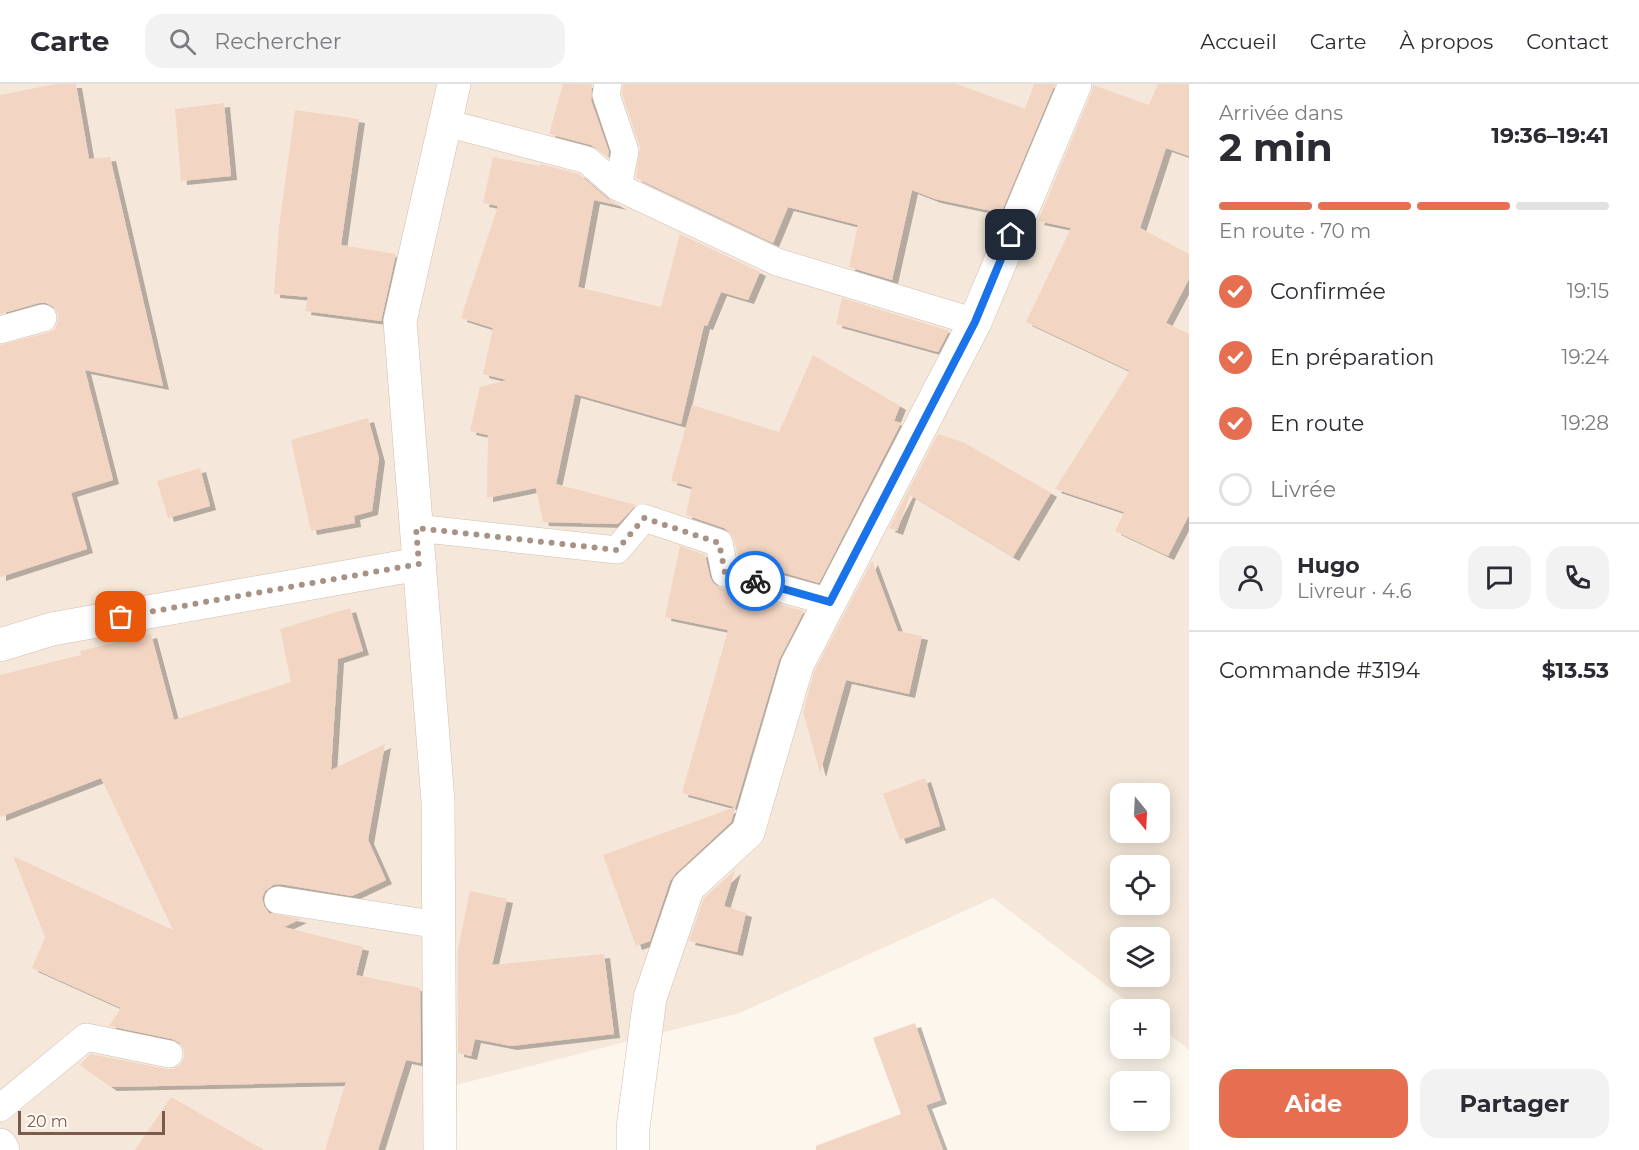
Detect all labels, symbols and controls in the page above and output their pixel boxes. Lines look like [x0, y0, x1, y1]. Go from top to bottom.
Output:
search box [145, 14, 565, 68]
text: Carte [30, 24, 109, 58]
icon: search [166, 25, 199, 58]
text: Rechercher [214, 28, 342, 55]
text: Accueil [1200, 29, 1277, 54]
text: Carte [1310, 29, 1366, 54]
text: À propos [1399, 29, 1493, 54]
text: Contact [1526, 29, 1609, 54]
text: Arrivée dans [1219, 101, 1343, 125]
text: 19:36–19:41 [1491, 122, 1609, 149]
text: 2 min [1219, 123, 1333, 171]
pin [985, 209, 1036, 260]
icon: home [994, 218, 1027, 251]
text: En route · 70 m [1219, 219, 1371, 243]
icon: check [1219, 275, 1252, 308]
text: Confirmée [1270, 278, 1386, 305]
text: 19:15 [1567, 279, 1609, 303]
icon: check [1219, 341, 1252, 374]
text: En préparation [1270, 344, 1434, 371]
text: 19:24 [1561, 345, 1609, 369]
icon: check [1219, 407, 1252, 440]
text: En route [1270, 410, 1364, 437]
text: 19:28 [1561, 411, 1609, 435]
text: Livrée [1270, 476, 1336, 503]
button: person [1219, 546, 1282, 609]
button: chat [1468, 546, 1531, 609]
button: phone [1546, 546, 1609, 609]
courier [725, 551, 785, 611]
text: Hugo [1297, 552, 1360, 579]
icon: bike [739, 565, 772, 598]
text: Livreur · 4.6 [1297, 579, 1412, 603]
pin [95, 591, 146, 642]
icon: bag [104, 600, 137, 633]
text: Commande #3194 [1219, 657, 1420, 684]
text: $13.53 [1542, 657, 1609, 684]
north arrow [1110, 783, 1170, 843]
map controls [1110, 783, 1170, 1131]
button: locate [1110, 855, 1170, 915]
button: layers [1110, 927, 1170, 987]
button: + [1110, 999, 1170, 1059]
button: Aide [1219, 1069, 1408, 1138]
button: Partager [1420, 1069, 1609, 1138]
button: − [1110, 1071, 1170, 1131]
scale bar [18, 1108, 165, 1136]
text: 20 m [27, 1112, 68, 1131]

